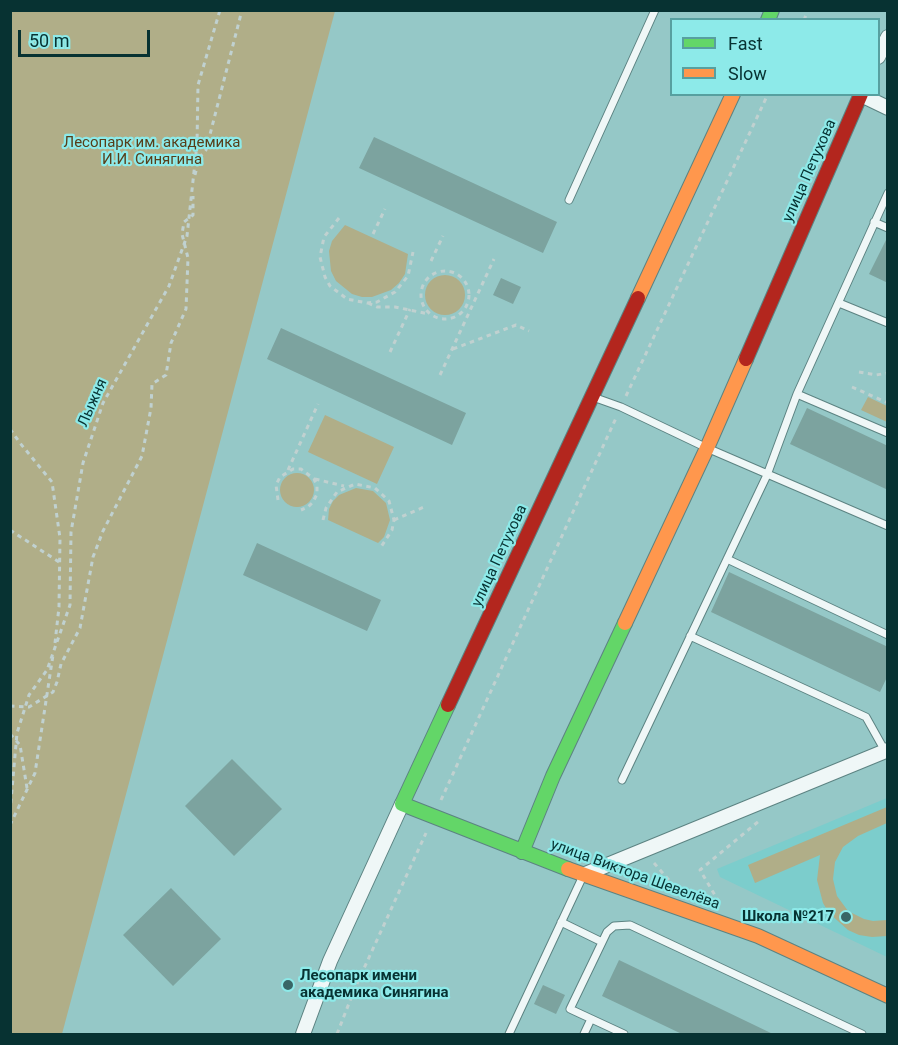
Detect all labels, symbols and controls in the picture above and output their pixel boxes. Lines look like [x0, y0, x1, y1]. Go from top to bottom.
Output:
scale bar [21, 18, 153, 56]
legend [670, 18, 880, 96]
text: 50 m [29, 30, 69, 51]
text: Fast [728, 33, 763, 54]
text: Slow [728, 63, 767, 84]
street label: улица Петухова [779, 117, 841, 225]
park label: Лесопарк им. академика И.И. Синягина [64, 134, 240, 169]
street label: Лыжня [74, 376, 112, 430]
street label: улица Петухова [469, 502, 531, 610]
street label: улица Виктора Шевелёва [548, 836, 722, 914]
place label: Школа №217 [742, 908, 834, 926]
marker: Школа №217 [839, 910, 853, 924]
place label: Лесопарк имени академика Синягина [300, 967, 449, 1002]
marker: Лесопарк имени академика Синягина [281, 978, 295, 992]

